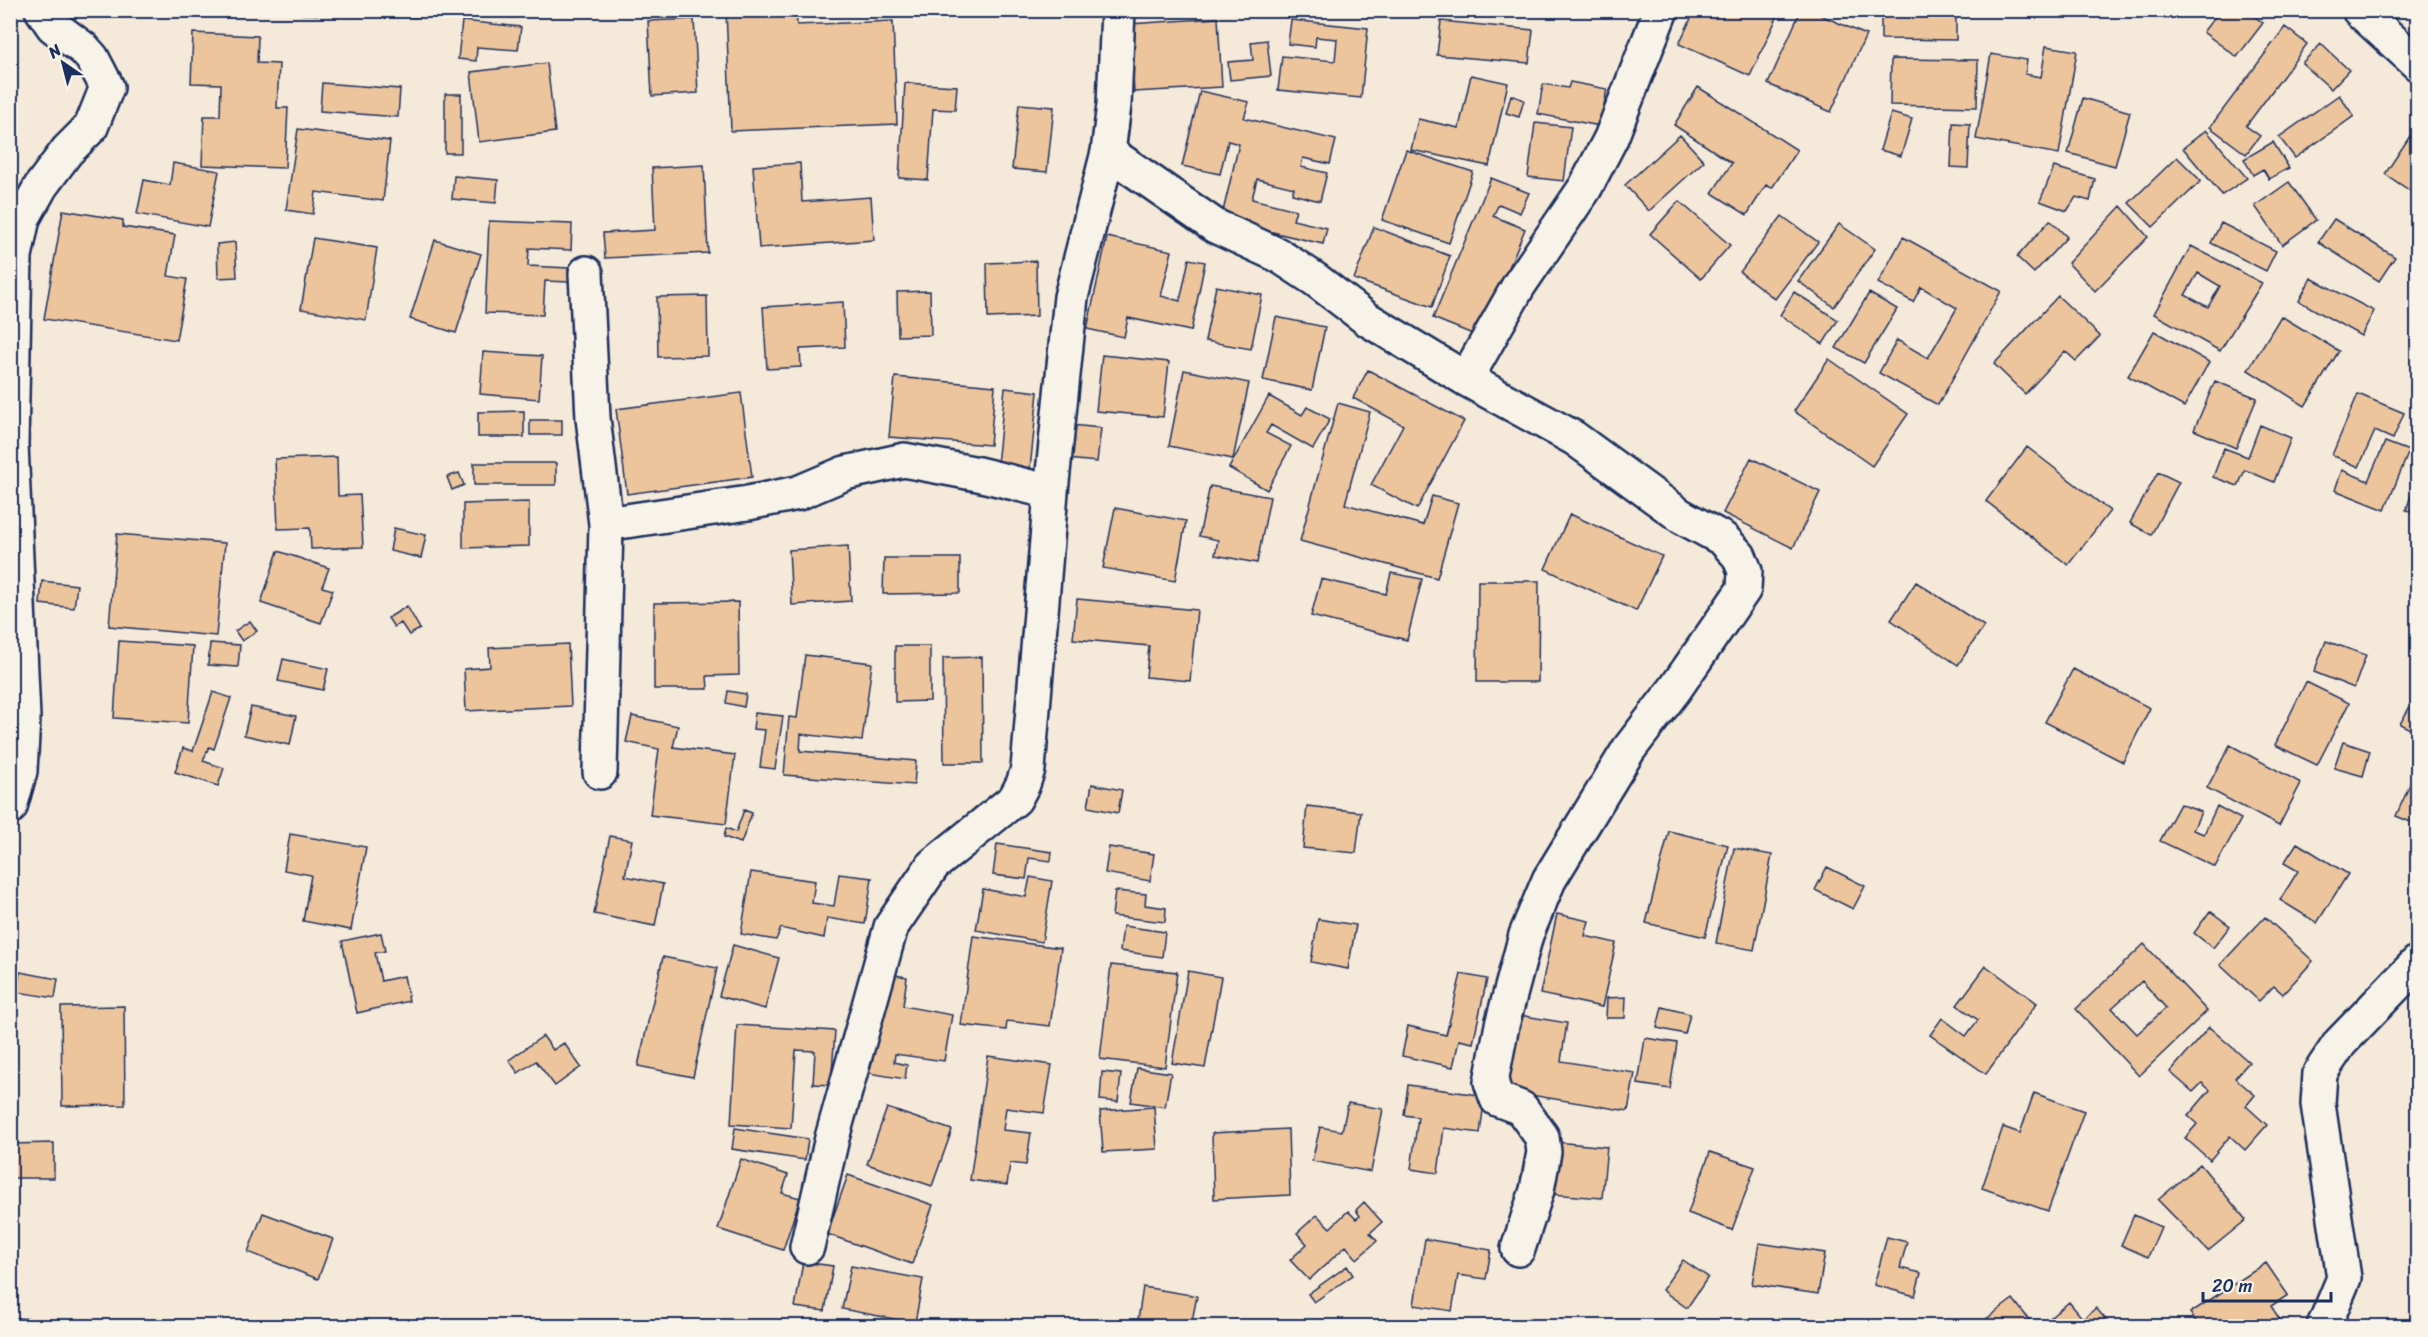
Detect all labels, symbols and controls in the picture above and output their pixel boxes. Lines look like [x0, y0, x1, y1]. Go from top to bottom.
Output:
north arrow [33, 33, 93, 93]
text: N [41, 36, 68, 67]
scale bar [2203, 1265, 2330, 1303]
text: 20 m [2212, 1270, 2252, 1302]

